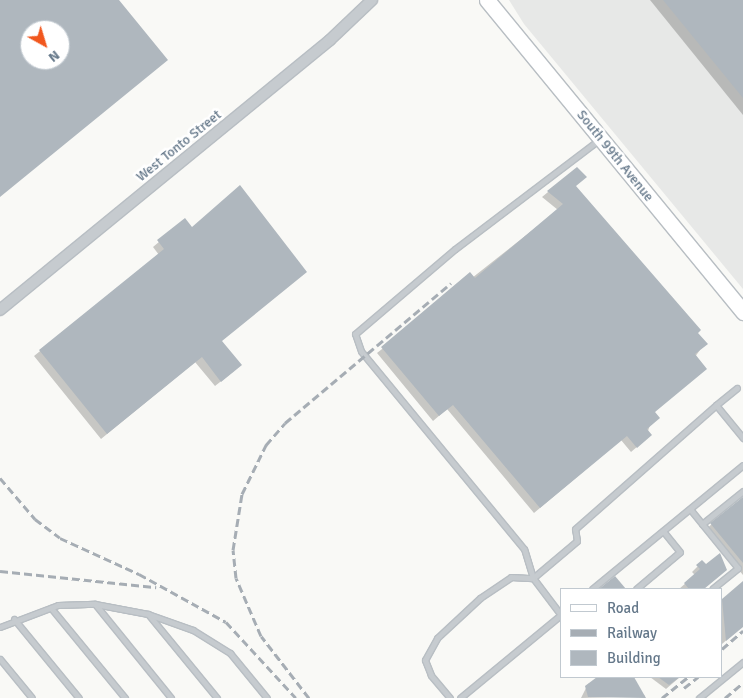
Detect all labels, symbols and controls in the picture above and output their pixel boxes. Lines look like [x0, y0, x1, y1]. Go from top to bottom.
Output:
north arrow [20, 20, 70, 70]
text: N [45, 47, 63, 66]
street label: West Tonto Street [133, 107, 225, 185]
street label: South 99th Avenue [573, 107, 657, 205]
legend [560, 588, 723, 678]
text: Road [607, 599, 639, 617]
text: Railway [607, 624, 657, 642]
text: Building [607, 649, 661, 667]

